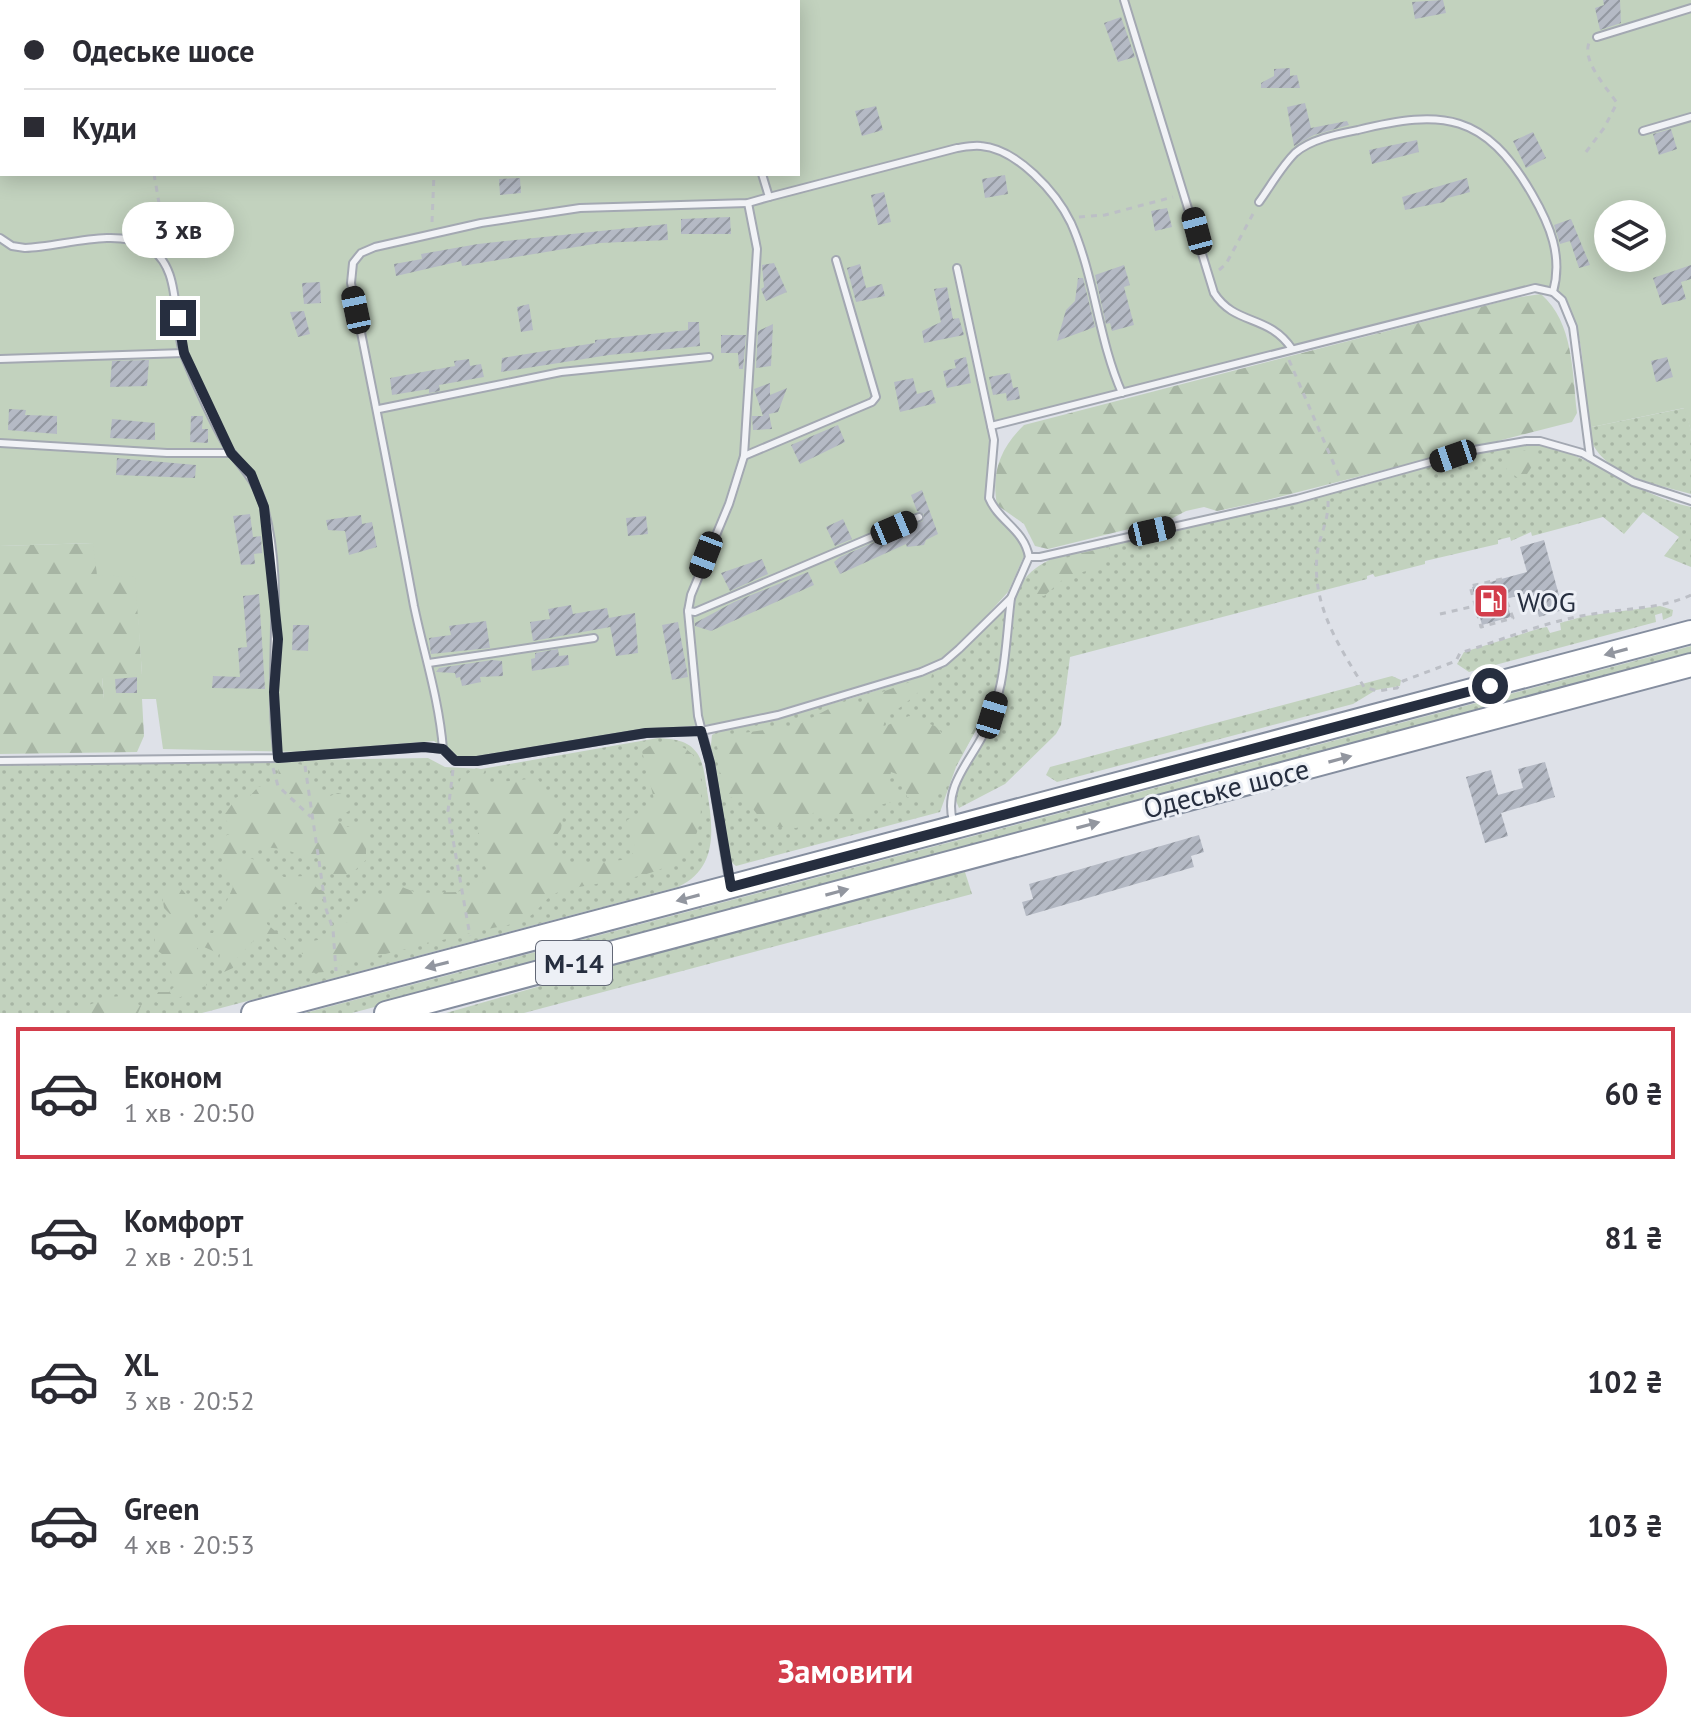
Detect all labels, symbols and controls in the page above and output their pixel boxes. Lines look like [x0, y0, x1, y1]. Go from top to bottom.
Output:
text: Одеське шосе [72, 31, 255, 70]
text: Куди [72, 108, 137, 147]
map controls [1594, 200, 1666, 272]
button: layers [1594, 200, 1666, 272]
callout: 3 хв [122, 202, 234, 258]
car [1179, 205, 1215, 257]
text: 3 хв [154, 213, 202, 246]
car [339, 284, 373, 336]
route end [160, 300, 196, 336]
car [1426, 437, 1480, 475]
car [867, 508, 921, 548]
car [1126, 514, 1178, 548]
car [686, 528, 726, 582]
fuel station icon: WOG [1472, 582, 1510, 620]
place label: WOG [1517, 583, 1576, 620]
one-way arrow [1603, 646, 1627, 659]
route start [1472, 668, 1508, 704]
car [974, 689, 1010, 741]
street label: Одеське шосе [1139, 750, 1313, 826]
one-way arrow [1328, 752, 1352, 765]
one-way arrow [1076, 818, 1101, 830]
one-way arrow [825, 885, 849, 898]
one-way arrow [675, 893, 700, 905]
road number: М-14 [536, 941, 612, 985]
one-way arrow [424, 960, 449, 972]
icon: car [28, 1057, 100, 1129]
text: Економ [124, 1057, 222, 1096]
text: 60 ₴ [1604, 1074, 1663, 1113]
text: 1 хв · 20:50 [124, 1096, 255, 1129]
icon: car [28, 1201, 100, 1273]
text: Комфорт [124, 1201, 243, 1240]
text: 81 ₴ [1604, 1218, 1663, 1257]
text: 2 хв · 20:51 [124, 1240, 255, 1273]
icon: car [28, 1345, 100, 1417]
text: XL [124, 1345, 158, 1384]
text: 102 ₴ [1587, 1362, 1663, 1401]
text: 3 хв · 20:52 [124, 1384, 255, 1417]
icon: car [28, 1489, 100, 1561]
text: Green [124, 1489, 199, 1528]
text: 103 ₴ [1587, 1506, 1663, 1545]
text: 4 хв · 20:53 [124, 1528, 255, 1561]
button: Замовити [24, 1625, 1667, 1717]

